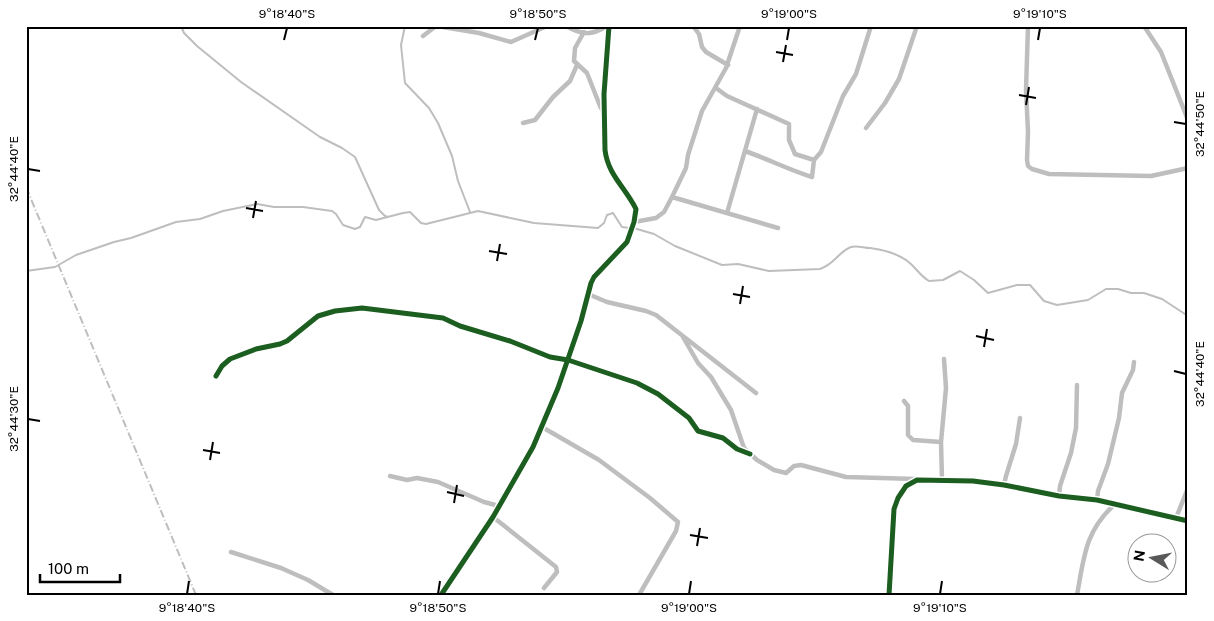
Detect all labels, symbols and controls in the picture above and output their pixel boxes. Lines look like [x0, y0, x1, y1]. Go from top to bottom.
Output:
text: 9°18'40"S [259, 7, 315, 21]
text: 9°18'50"S [510, 7, 566, 21]
text: 9°19'00"S [761, 7, 817, 21]
text: 9°19'10"S [1013, 7, 1067, 21]
text: 32°44'50"E [1193, 91, 1207, 157]
text: 32°44'40"E [7, 136, 21, 202]
text: 32°44'40"E [1193, 341, 1207, 407]
text: 32°44'30"E [7, 386, 21, 452]
north arrow [1126, 534, 1176, 584]
text: N [1130, 549, 1148, 563]
scale bar [40, 551, 120, 583]
text: 100 m [48, 560, 89, 577]
text: 9°18'40"S [159, 601, 215, 615]
text: 9°18'50"S [410, 601, 466, 615]
text: 9°19'00"S [661, 601, 717, 615]
text: 9°19'10"S [913, 601, 967, 615]

